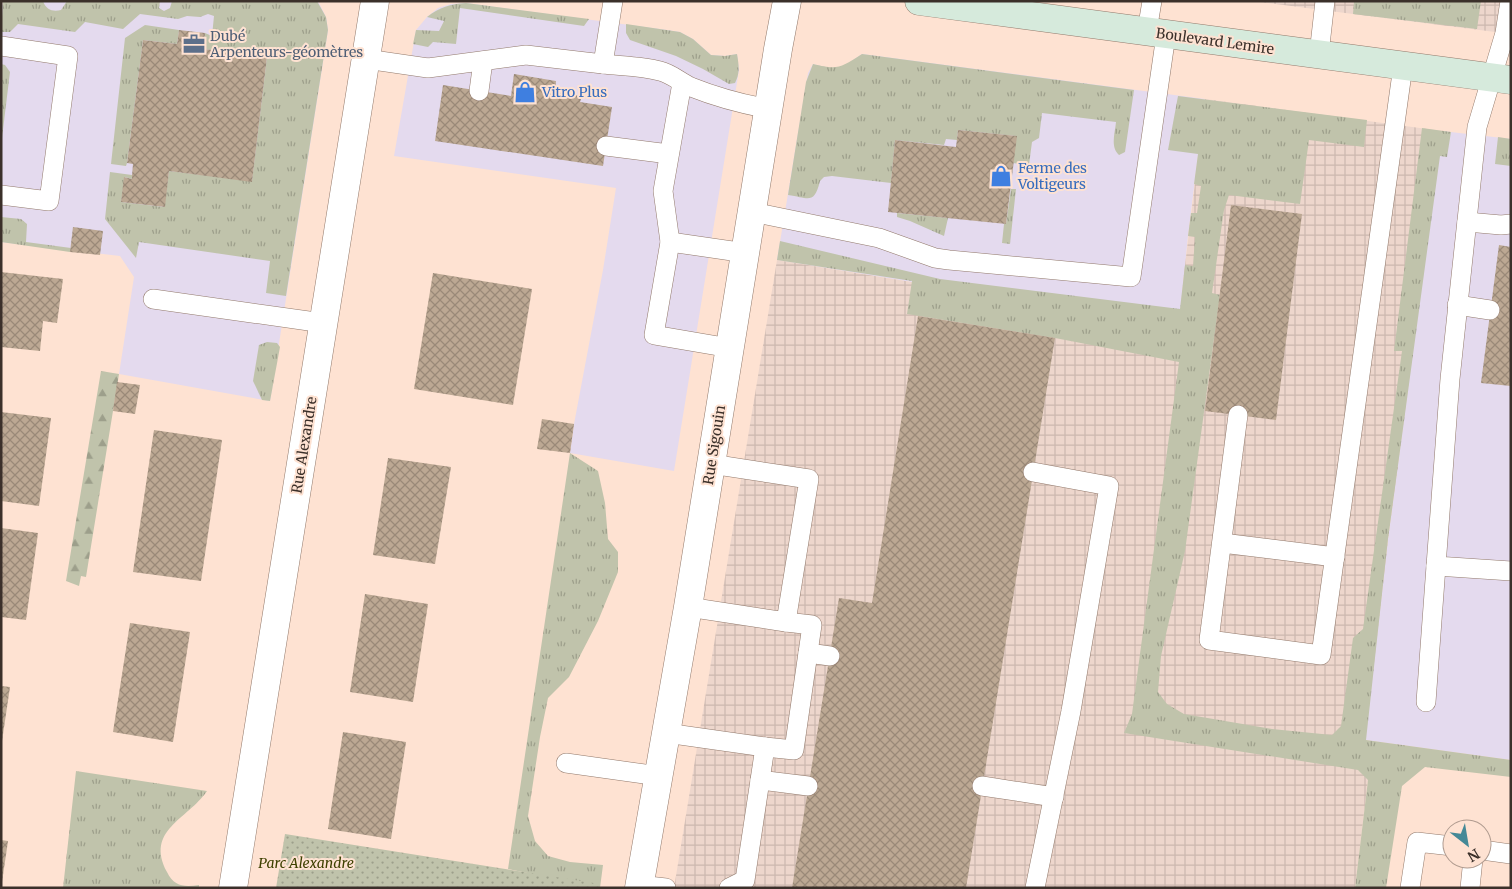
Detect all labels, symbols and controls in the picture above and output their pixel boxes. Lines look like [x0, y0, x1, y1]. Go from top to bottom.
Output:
street label: Boulevard Lemire [1155, 24, 1275, 58]
place label: Dubé Arpenteurs-géomètres [209, 27, 363, 61]
office icon: Dubé Arpenteurs-géomètres [181, 31, 207, 57]
shop icon: Vitro Plus [512, 79, 538, 105]
place label: Vitro Plus [541, 83, 607, 101]
place label: Ferme des Voltigeurs [1017, 159, 1087, 193]
shop icon: Ferme des Voltigeurs [988, 163, 1014, 189]
street label: Rue Alexandre [287, 395, 321, 495]
street label: Rue Sigouin [699, 404, 729, 486]
north arrow [1442, 819, 1492, 869]
text: N [1464, 845, 1483, 866]
park label: Parc Alexandre [258, 854, 354, 872]

